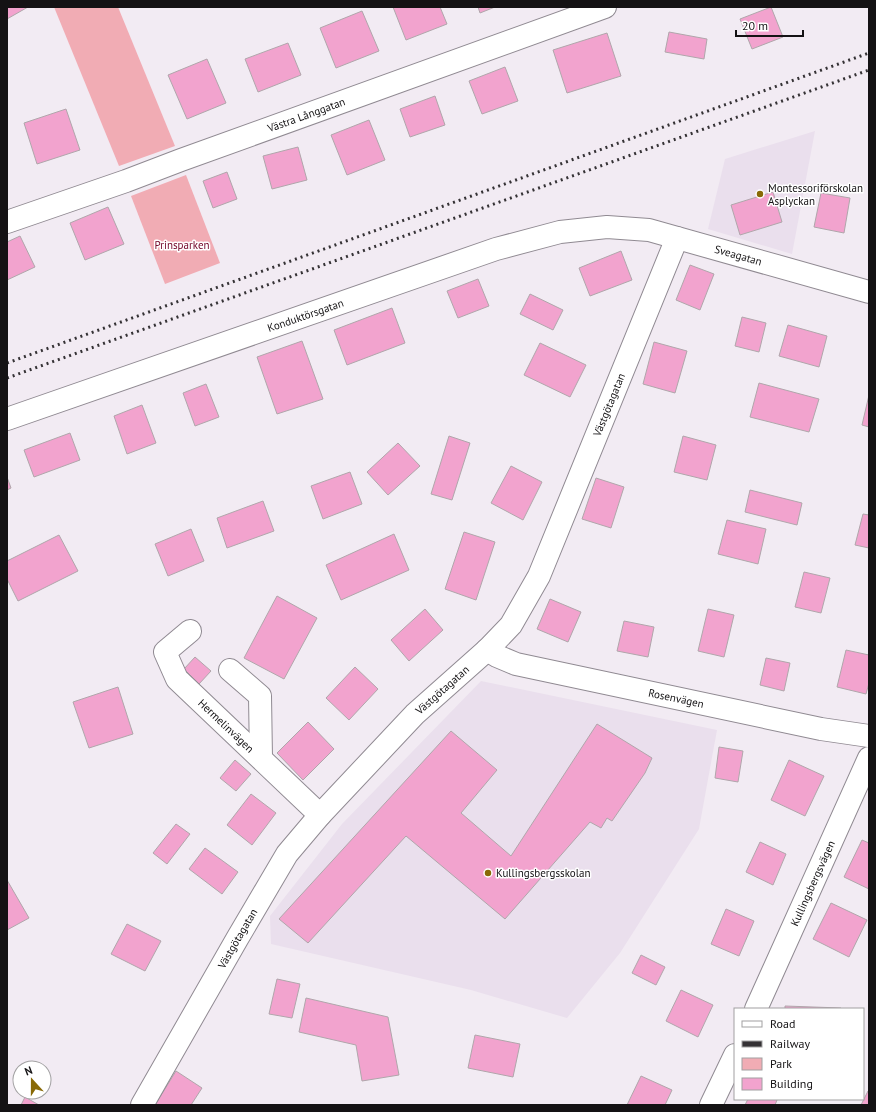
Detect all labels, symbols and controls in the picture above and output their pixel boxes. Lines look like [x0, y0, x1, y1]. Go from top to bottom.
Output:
scale bar [736, 12, 803, 38]
text: 20 m [742, 18, 768, 33]
street label: Västra Långgatan [265, 94, 347, 136]
place label: Montessoriförskolan Asplyckan [768, 181, 863, 208]
marker: Montessoriförskolan Asplyckan [755, 189, 765, 199]
park label: Prinsparken [155, 238, 210, 252]
street label: Sveagatan [713, 242, 764, 268]
street label: Konduktörsgatan [265, 296, 345, 335]
street label: Västgötagatan [589, 371, 628, 439]
street label: Västgötagatan [412, 662, 472, 718]
street label: Rosenvägen [647, 685, 705, 711]
street label: Hermelinvägen [195, 696, 257, 756]
street label: Kullingsbergsvägen [787, 838, 838, 928]
place label: Kullingsbergsskolan [496, 866, 590, 880]
marker: Kullingsbergsskolan [483, 868, 493, 878]
street label: Västgötagatan [214, 906, 260, 972]
legend [734, 1008, 864, 1100]
text: Road [770, 1016, 795, 1031]
text: Railway [770, 1036, 810, 1051]
text: Park [770, 1056, 792, 1071]
north arrow [12, 1060, 52, 1100]
text: N [23, 1063, 34, 1078]
text: Building [770, 1076, 813, 1091]

